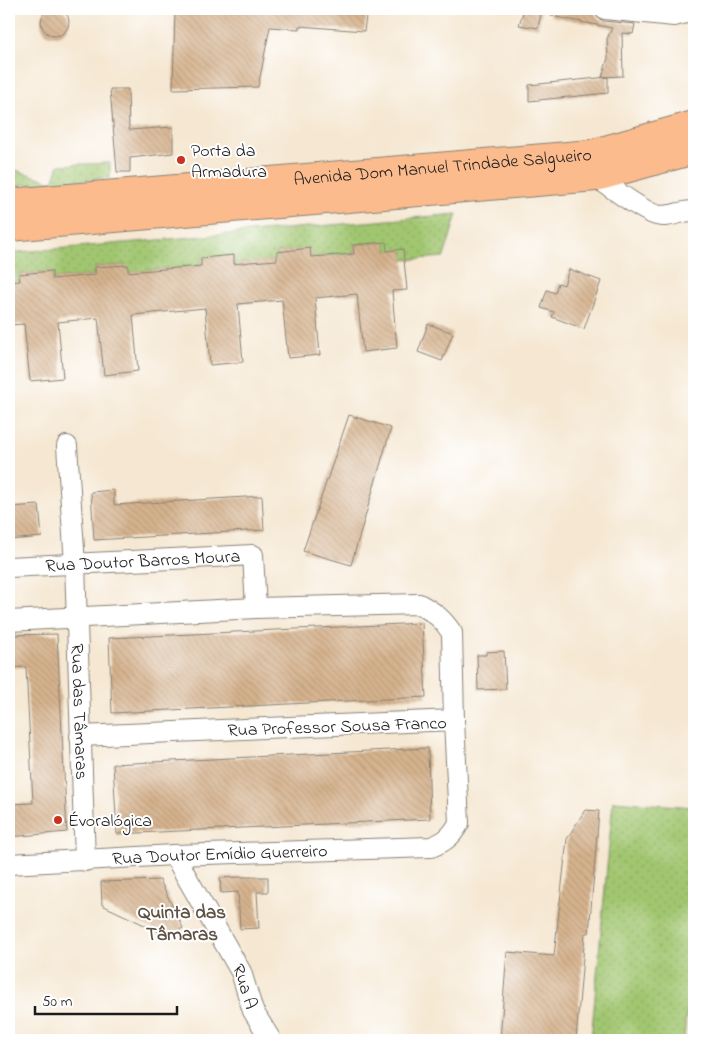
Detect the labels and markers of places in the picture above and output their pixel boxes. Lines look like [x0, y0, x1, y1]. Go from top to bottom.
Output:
place label: Porta da Armadura [191, 139, 267, 186]
marker: Porta da Armadura [175, 154, 187, 166]
place label: Évoralógica [68, 809, 152, 836]
marker: Évoralógica [52, 814, 64, 826]

